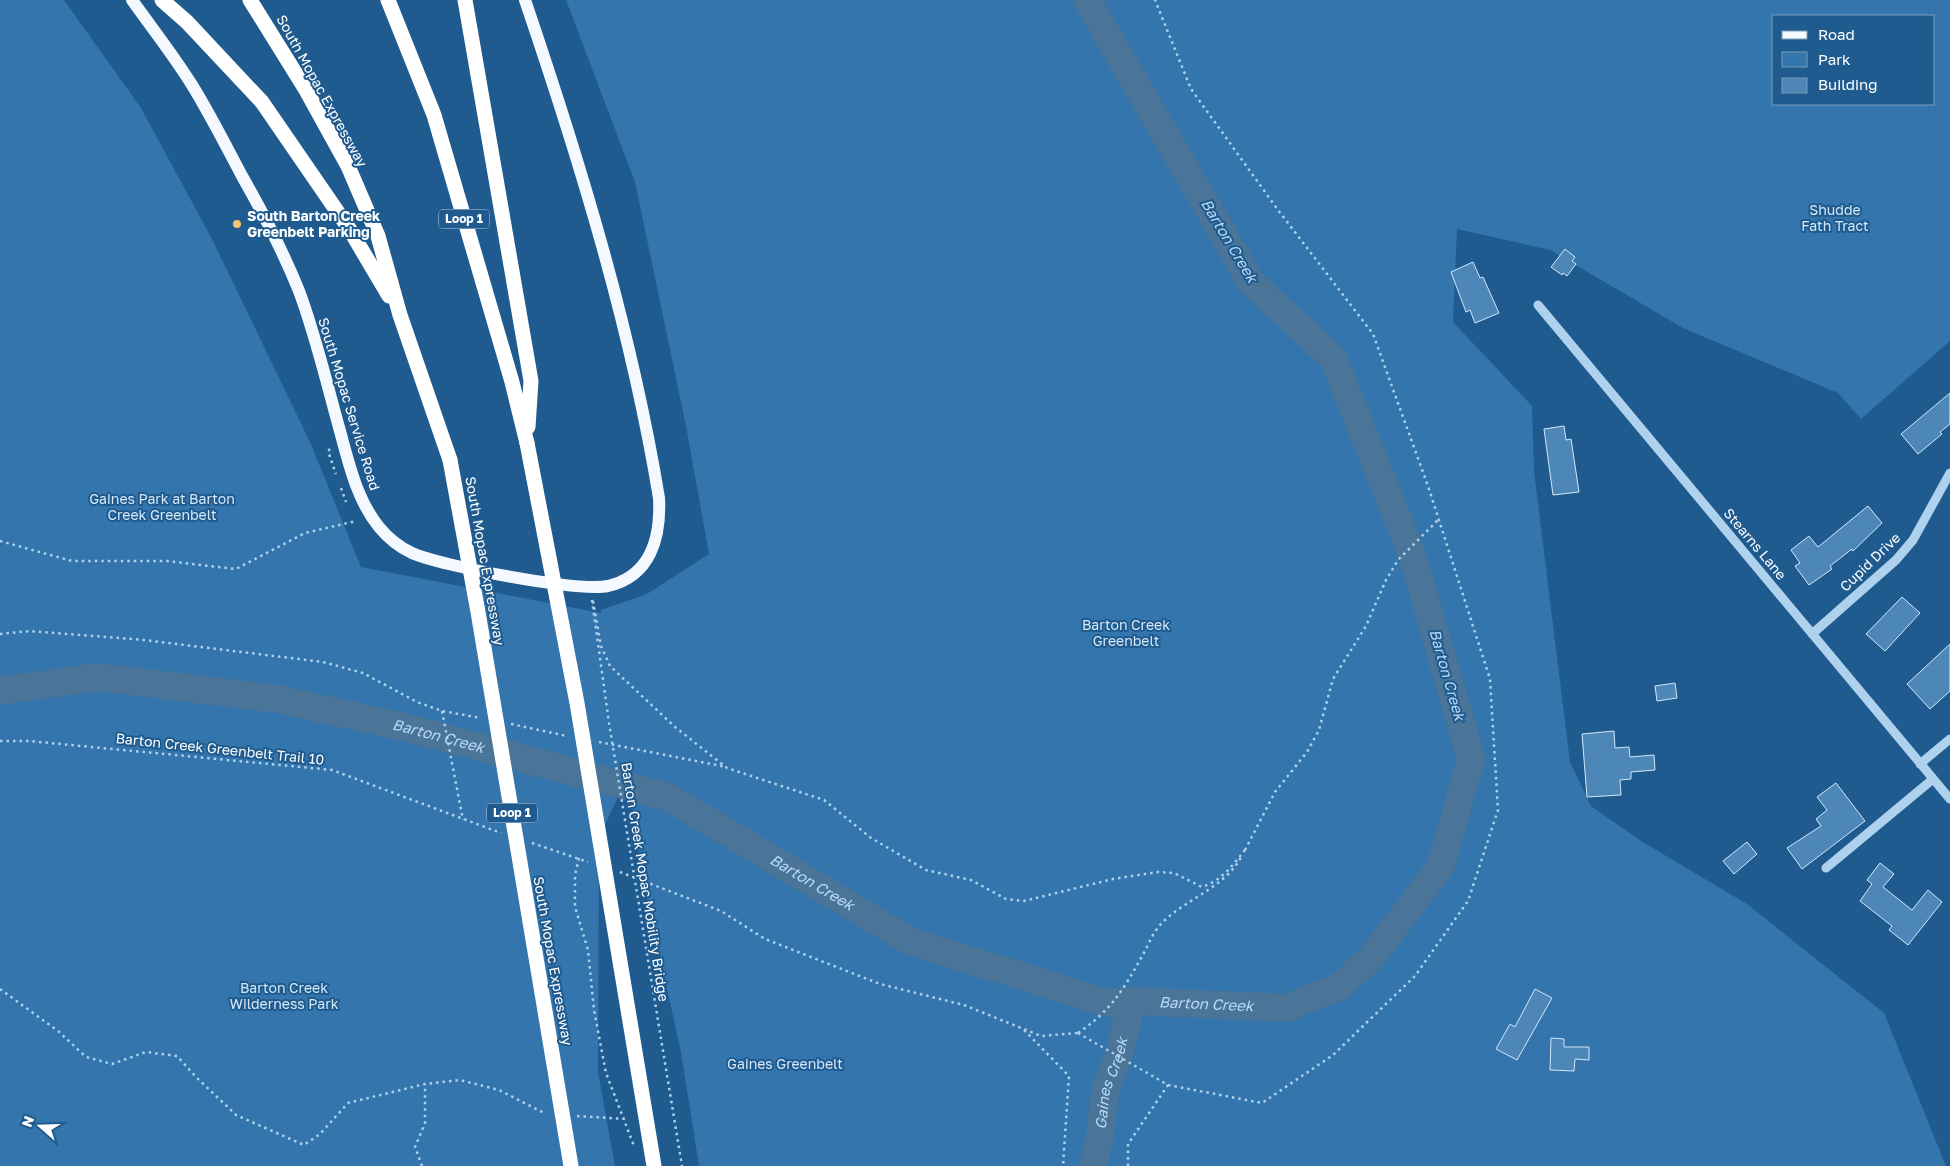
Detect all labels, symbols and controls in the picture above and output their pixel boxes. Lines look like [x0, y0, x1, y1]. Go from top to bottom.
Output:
street label: South Mopac Expressway [273, 12, 371, 170]
legend [1772, 15, 1935, 105]
text: Road [1818, 25, 1855, 43]
text: Park [1818, 50, 1851, 68]
text: Building [1818, 75, 1878, 93]
water label: Barton Creek [1198, 195, 1263, 287]
park label: Shudde Fath Tract [1801, 201, 1869, 234]
place label: South Barton Creek Greenbelt Parking [247, 207, 380, 240]
road number: Loop 1 [439, 210, 489, 228]
marker: South Barton Creek Greenbelt Parking [231, 218, 243, 230]
street label: South Mopac Service Road [315, 315, 384, 492]
street label: South Mopac Expressway [462, 475, 509, 647]
park label: Gaines Park at Barton Creek Greenbelt [89, 490, 235, 523]
street label: Stearns Lane [1721, 504, 1790, 583]
street label: Cupid Drive [1836, 529, 1903, 595]
park label: Barton Creek Greenbelt [1082, 616, 1170, 649]
water label: Barton Creek [1426, 627, 1470, 724]
water label: Barton Creek [391, 715, 488, 756]
street label: Barton Creek Greenbelt Trail 10 [115, 729, 325, 768]
street label: Barton Creek Mopac Mobility Bridge [618, 761, 673, 1003]
road number: Loop 1 [487, 804, 537, 822]
water label: Barton Creek [767, 850, 859, 914]
street label: South Mopac Expressway [530, 875, 577, 1047]
park label: Barton Creek Wilderness Park [229, 979, 339, 1012]
water label: Barton Creek [1159, 992, 1255, 1015]
water label: Gaines Creek [1091, 1034, 1131, 1130]
park label: Gaines Greenbelt [727, 1055, 843, 1072]
north arrow [15, 1101, 65, 1151]
text: N [18, 1113, 37, 1129]

